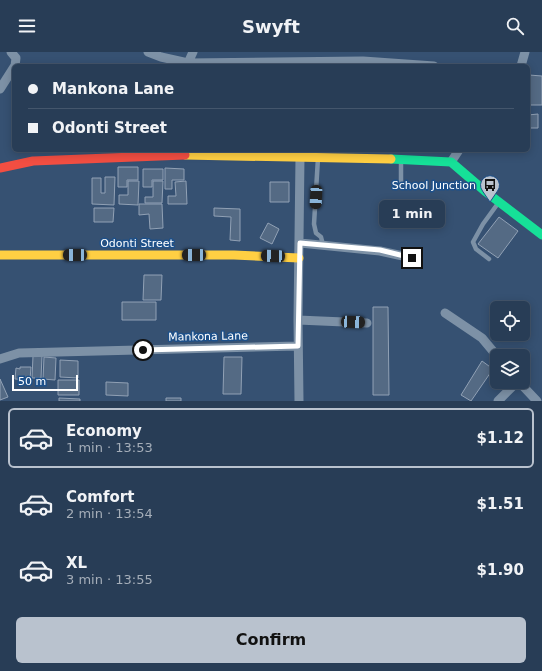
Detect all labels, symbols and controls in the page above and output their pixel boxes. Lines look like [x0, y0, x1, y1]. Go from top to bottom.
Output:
icon: menu [16, 15, 38, 37]
icon: search [504, 15, 526, 37]
text: Swyft [242, 16, 300, 37]
text: Mankona Lane [52, 80, 174, 98]
text: Odonti Street [52, 119, 167, 137]
bus stop icon: School Junction [479, 174, 501, 202]
place label: School Junction [392, 179, 476, 192]
car [309, 185, 323, 209]
callout: 1 min [379, 200, 445, 228]
text: 1 min [392, 206, 432, 221]
street label: Odonti Street [100, 237, 174, 250]
car [63, 249, 87, 261]
car [182, 249, 206, 261]
route end [403, 249, 421, 267]
car [261, 250, 285, 262]
map controls [490, 301, 530, 389]
button: locate [490, 301, 530, 341]
car [341, 315, 365, 329]
street label: Mankona Lane [168, 329, 248, 344]
route start [134, 341, 152, 359]
button: layers [490, 349, 530, 389]
scale bar [12, 373, 78, 392]
text: 50 m [18, 375, 46, 388]
icon: car [18, 420, 54, 456]
text: Economy [66, 422, 142, 440]
text: $1.12 [477, 429, 524, 447]
text: 1 min · 13:53 [66, 440, 153, 455]
icon: car [18, 486, 54, 522]
text: Comfort [66, 488, 134, 506]
text: $1.51 [477, 495, 524, 513]
text: 2 min · 13:54 [66, 506, 153, 521]
icon: car [18, 552, 54, 588]
text: XL [66, 554, 87, 572]
text: $1.90 [477, 561, 524, 579]
text: 3 min · 13:55 [66, 572, 153, 587]
button: Confirm [16, 617, 526, 663]

